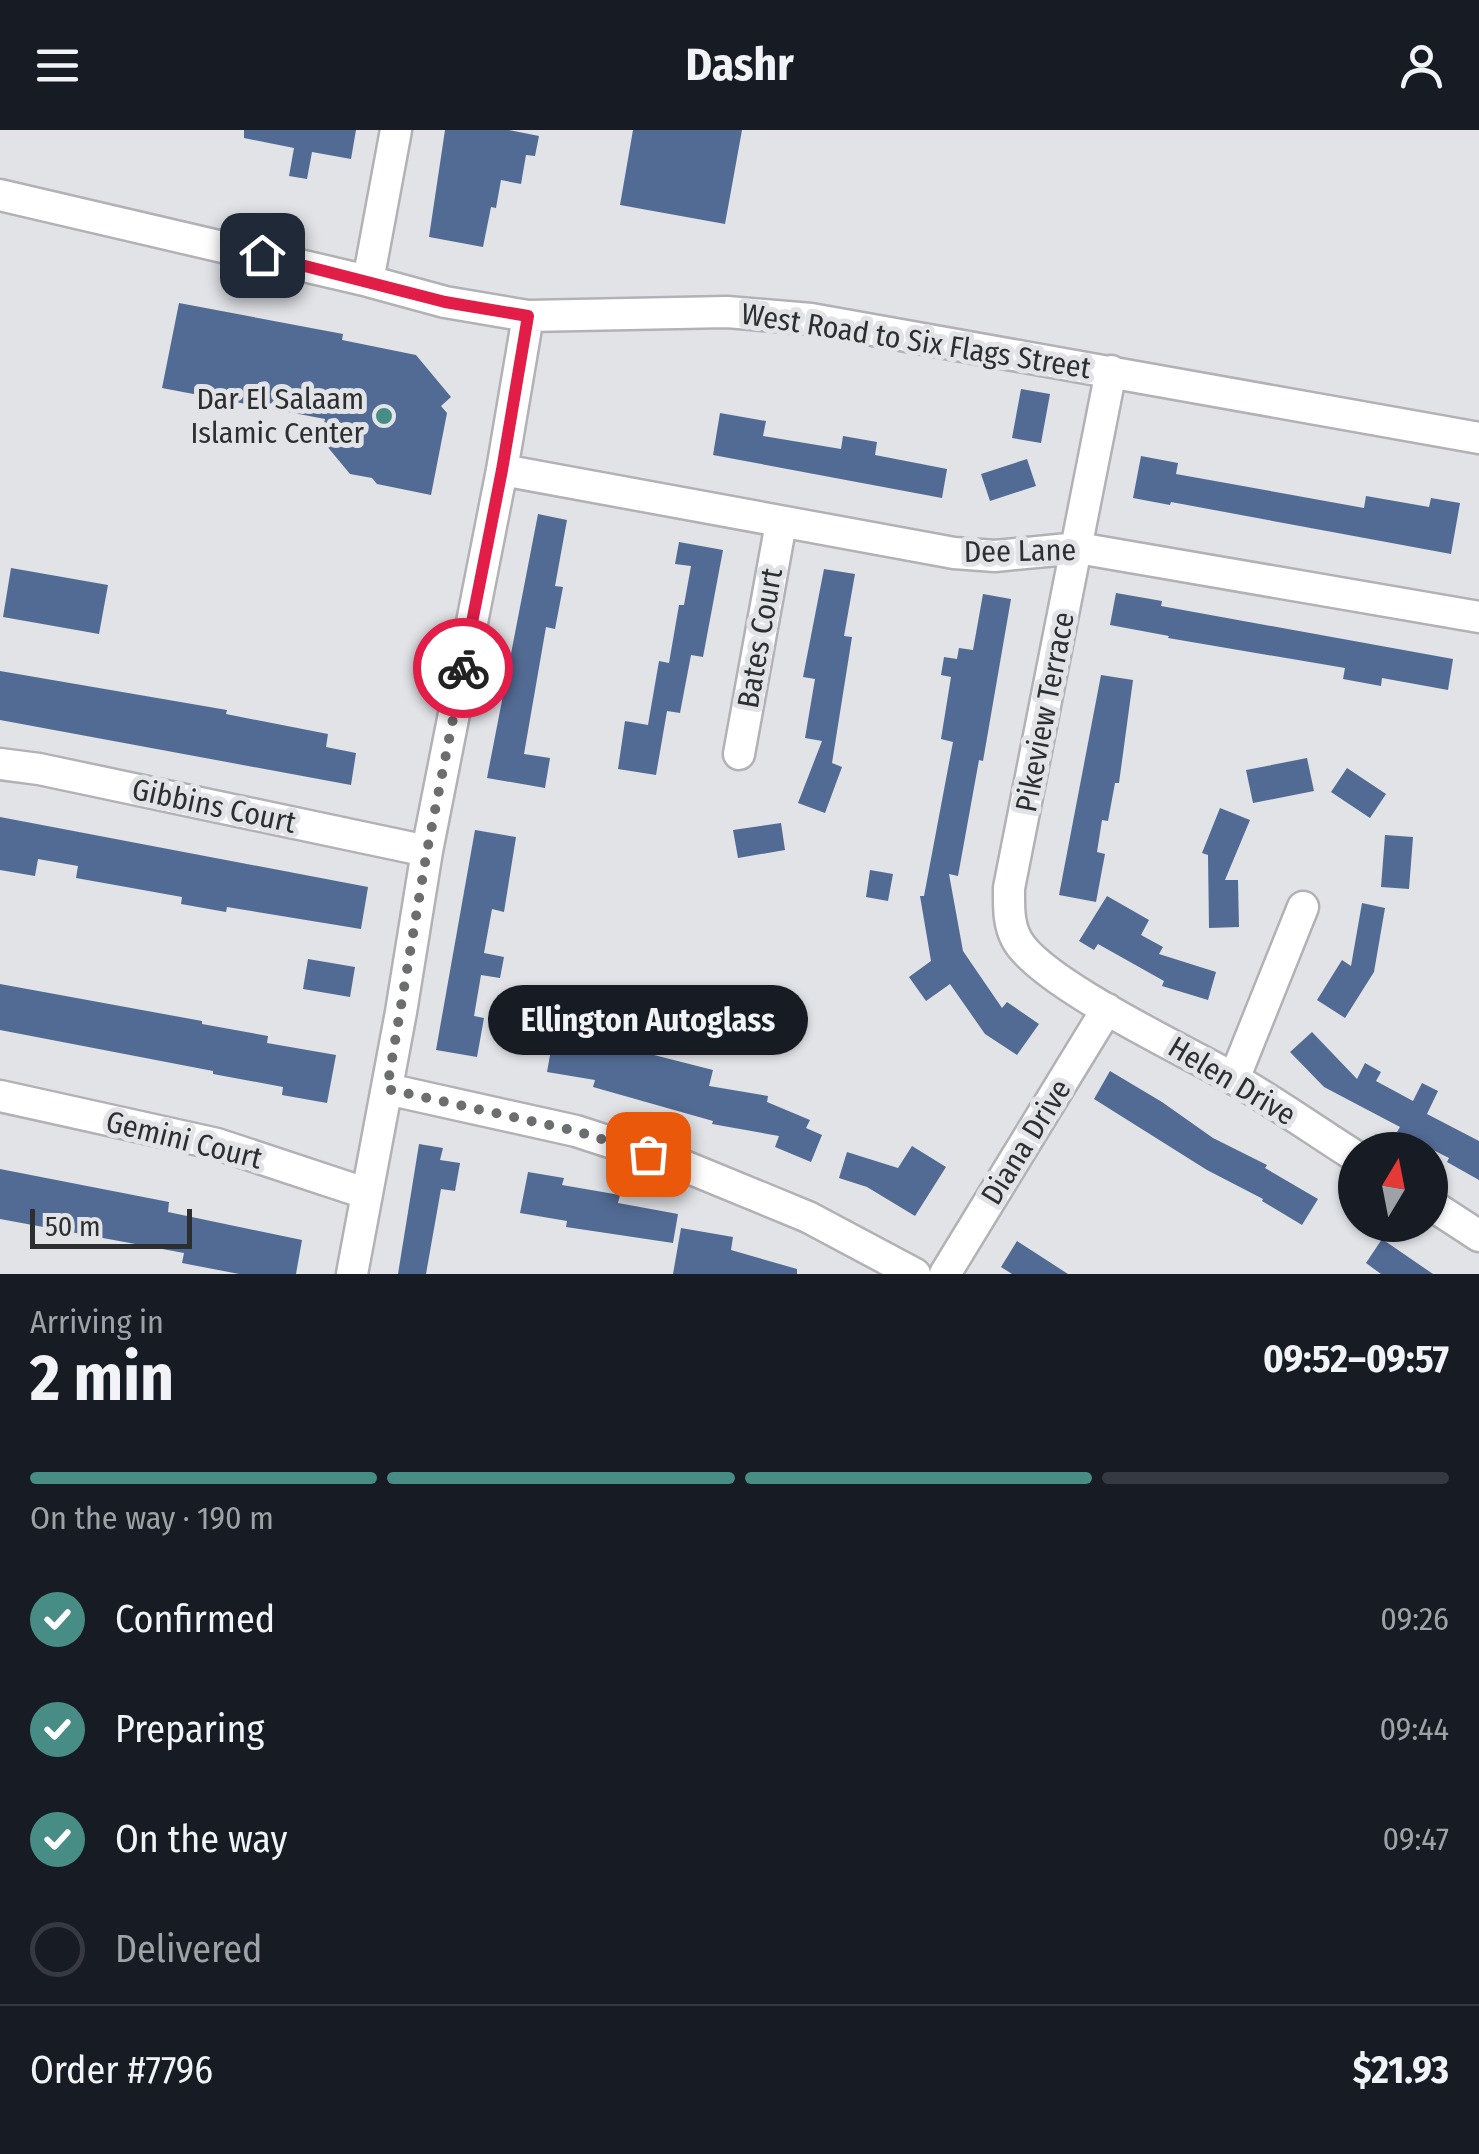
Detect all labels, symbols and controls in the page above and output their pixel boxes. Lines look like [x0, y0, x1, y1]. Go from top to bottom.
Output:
icon: menu [30, 38, 85, 93]
text: Dashr [685, 38, 794, 92]
icon: person [1394, 38, 1449, 93]
pin [220, 213, 305, 298]
icon: home [235, 228, 290, 283]
street label: West Road to Six Flags Street [739, 296, 1093, 386]
place label: Dar El Salaam Islamic Center [190, 381, 365, 451]
marker: Dar El Salaam Islamic Center [373, 405, 395, 427]
street label: Dee Lane [963, 532, 1077, 570]
street label: Bates Court [730, 565, 790, 711]
street label: Pikeview Terrace [1008, 609, 1082, 815]
courier [413, 618, 513, 718]
icon: bike [436, 641, 491, 696]
street label: Gibbins Court [129, 771, 299, 841]
callout: Ellington Autoglass [488, 984, 808, 1054]
text: Ellington Autoglass [521, 1001, 775, 1039]
street label: Helen Drive [1162, 1029, 1302, 1133]
street label: Diana Drive [973, 1073, 1079, 1211]
street label: Gemini Court [102, 1103, 266, 1177]
pin [606, 1112, 691, 1197]
icon: bag [621, 1127, 676, 1182]
north arrow [1338, 1132, 1448, 1242]
map controls [1338, 1132, 1448, 1242]
scale bar [30, 1204, 192, 1248]
text: 50 m [45, 1210, 101, 1243]
text: Arriving in [30, 1303, 164, 1341]
text: 09:52–09:57 [1263, 1336, 1449, 1382]
text: 2 min [30, 1339, 174, 1417]
text: On the way · 190 m [30, 1499, 274, 1537]
icon: check [30, 1592, 85, 1647]
text: Confirmed [115, 1596, 275, 1642]
text: 09:26 [1380, 1600, 1449, 1638]
icon: check [30, 1702, 85, 1757]
text: Preparing [115, 1706, 264, 1752]
text: 09:44 [1379, 1710, 1449, 1748]
icon: check [30, 1812, 85, 1867]
text: On the way [115, 1816, 287, 1862]
text: 09:47 [1383, 1820, 1449, 1858]
text: Delivered [115, 1926, 262, 1972]
text: Order #7796 [30, 2047, 213, 2093]
text: $21.93 [1353, 2047, 1449, 2093]

